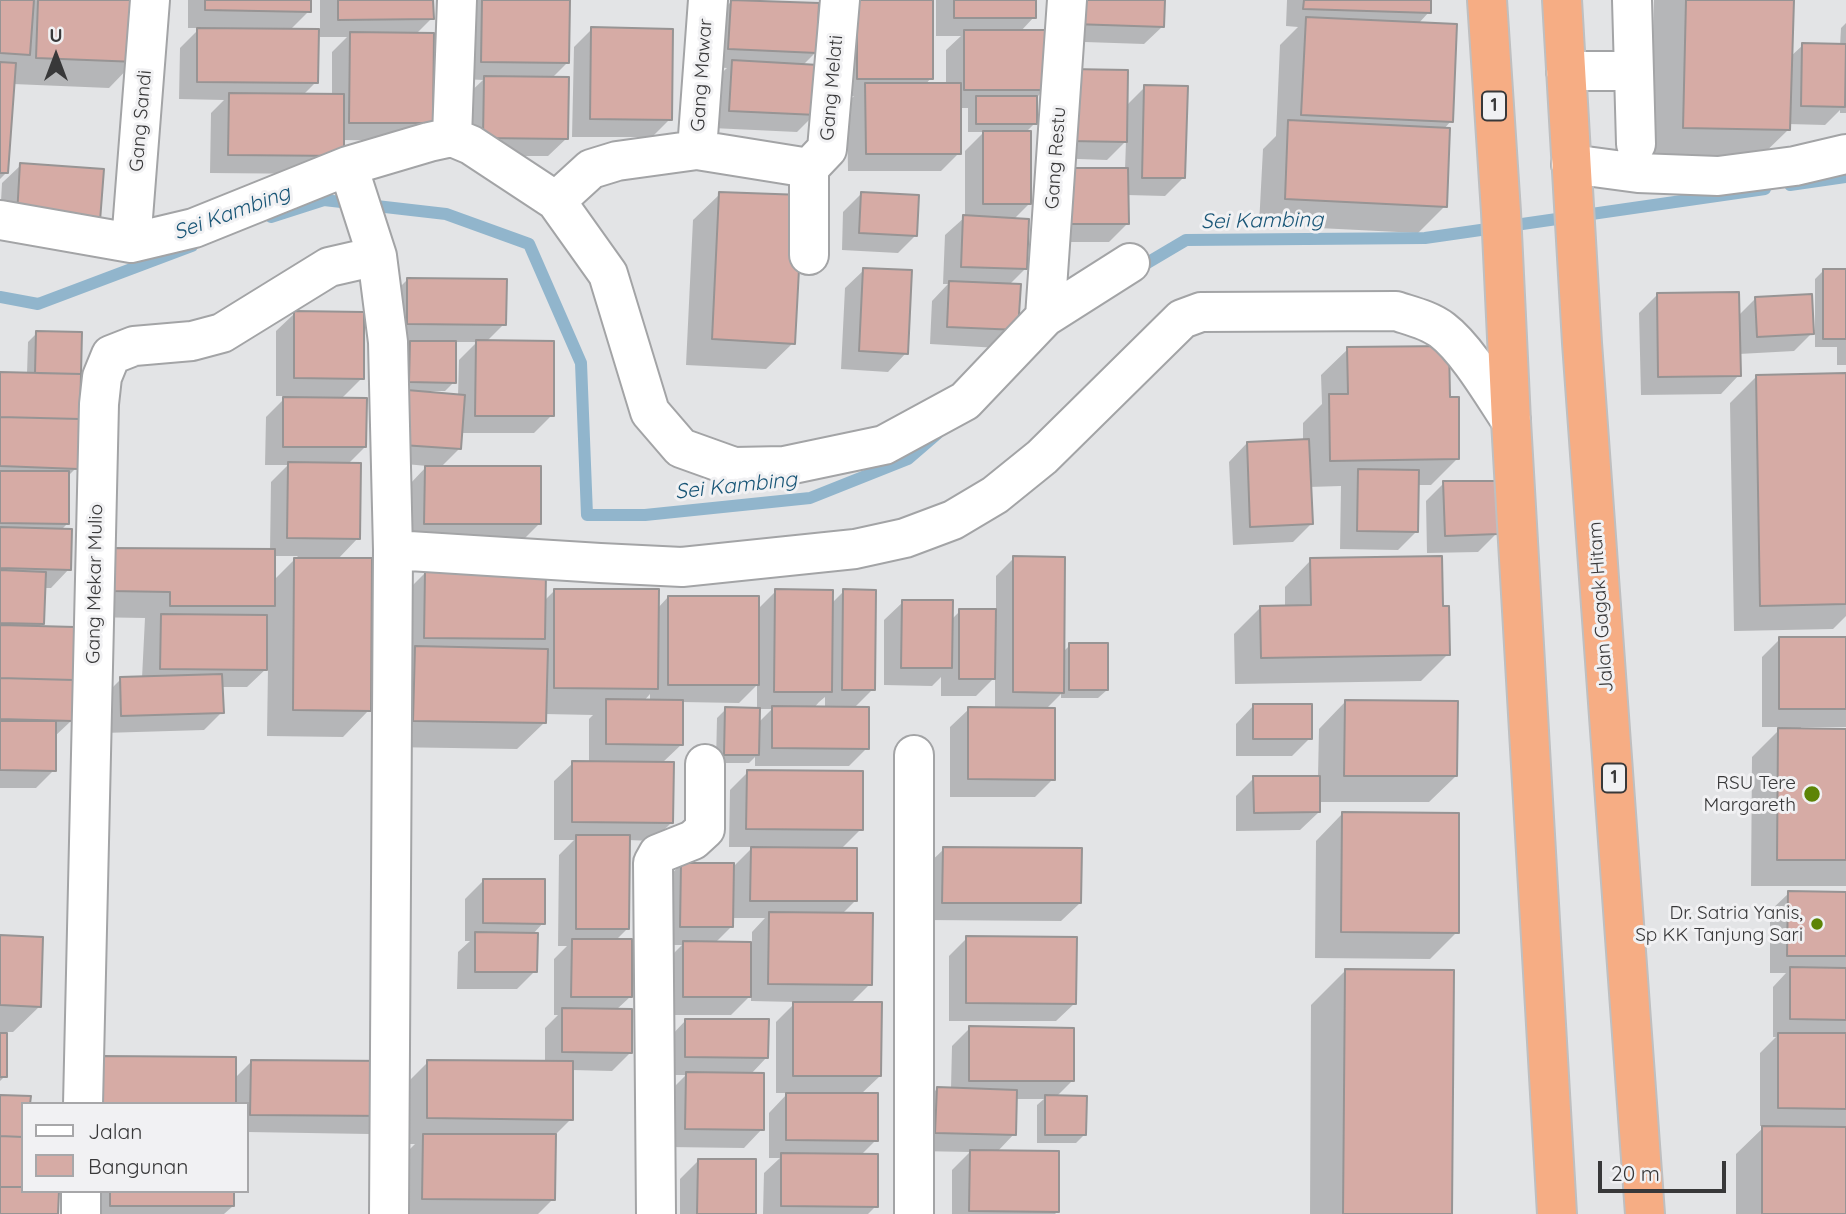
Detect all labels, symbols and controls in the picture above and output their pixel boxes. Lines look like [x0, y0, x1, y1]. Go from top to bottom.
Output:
street label: Gang Mawar [687, 18, 717, 132]
north arrow [21, 21, 91, 91]
text: U [49, 23, 63, 47]
street label: Gang Melati [816, 34, 848, 142]
street label: Gang Sandi [125, 69, 157, 173]
road number: 1 [1482, 92, 1506, 120]
street label: Gang Restu [1041, 106, 1071, 210]
water label: Sei Kambing [170, 180, 294, 246]
water label: Sei Kambing [1201, 207, 1323, 235]
water label: Sei Kambing [674, 467, 798, 505]
street label: Gang Mekar Mulio [82, 504, 108, 664]
street label: Jalan Gagak Hitam [1584, 521, 1618, 693]
road number: 1 [1602, 764, 1626, 792]
place label: RSU Tere Margareth [1704, 772, 1796, 816]
marker: RSU Tere Margareth [1802, 784, 1822, 804]
place label: Dr. Satria Yanis, Sp KK Tanjung Sari [1635, 902, 1803, 946]
marker: Dr. Satria Yanis, Sp KK Tanjung Sari [1809, 916, 1825, 932]
legend [21, 1102, 248, 1193]
text: Jalan [88, 1118, 142, 1144]
scale bar [1601, 1148, 1729, 1192]
text: Bangunan [88, 1153, 188, 1179]
text: 20 m [1611, 1160, 1660, 1186]

